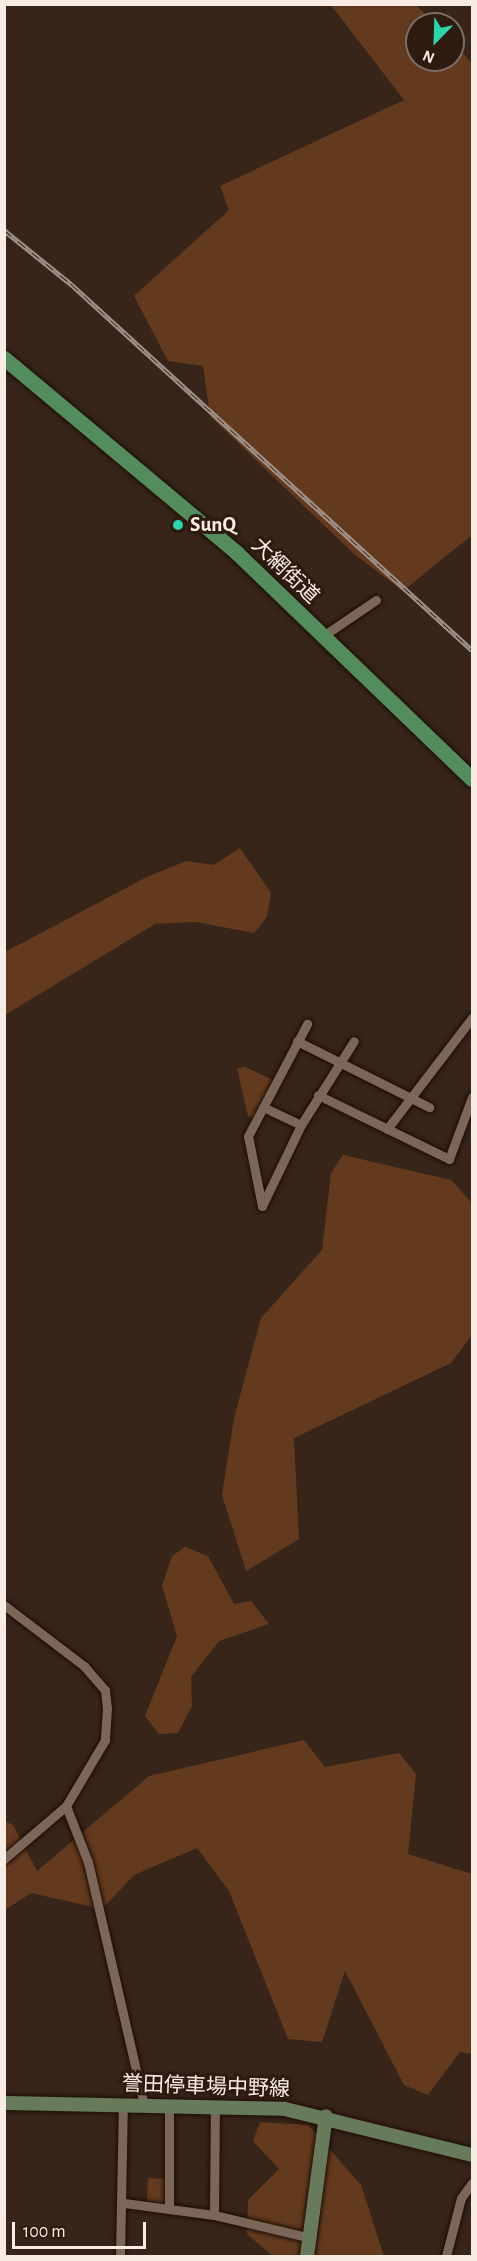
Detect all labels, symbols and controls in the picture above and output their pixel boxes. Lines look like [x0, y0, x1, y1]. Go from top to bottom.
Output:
north arrow [405, 12, 465, 72]
text: N [421, 47, 437, 66]
place label: SunQ [190, 512, 236, 538]
marker: SunQ [171, 518, 185, 532]
street label: 大網街道 [246, 533, 324, 609]
street label: 誉田停車場中野線 [122, 2071, 290, 2103]
scale bar [15, 2210, 148, 2248]
text: 100 m [23, 2223, 66, 2241]

